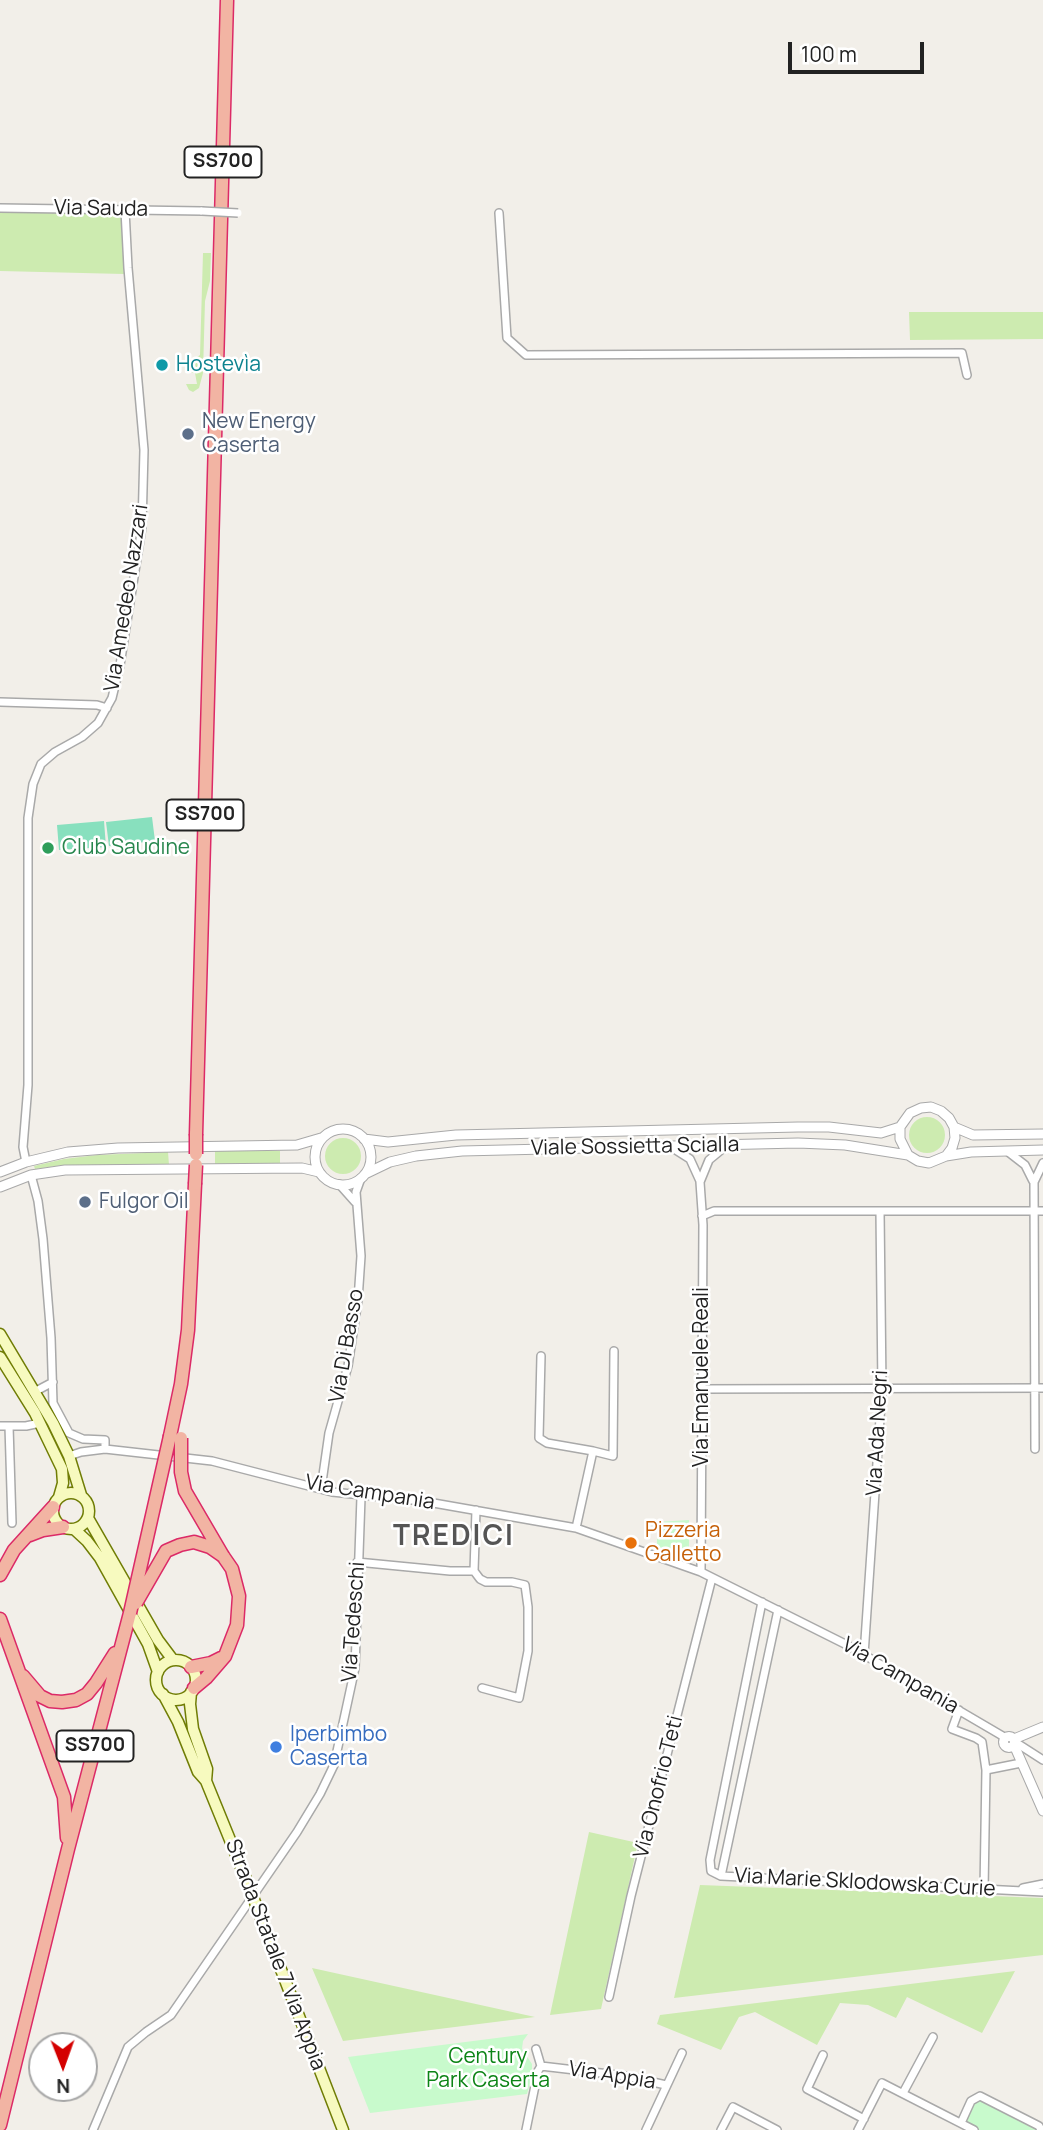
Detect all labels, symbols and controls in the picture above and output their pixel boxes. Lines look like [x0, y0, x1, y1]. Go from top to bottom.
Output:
scale bar [791, 28, 928, 72]
text: 100 m [801, 40, 857, 68]
road number: SS700 [184, 146, 262, 178]
street label: Via Sauda [54, 196, 148, 222]
place label: Hostevìa [176, 352, 261, 378]
marker: Hostevìa [154, 357, 170, 373]
place label: New Energy Caserta [202, 409, 316, 459]
marker: New Energy Caserta [180, 426, 196, 442]
street label: Via Amedeo Nazzari [100, 502, 154, 694]
road number: SS700 [166, 800, 244, 830]
place label: Club Saudine [62, 835, 190, 861]
marker: Club Saudine [40, 840, 56, 856]
street label: Viale Sossietta Scialla [531, 1133, 739, 1161]
place label: Fulgor Oil [99, 1189, 189, 1215]
marker: Fulgor Oil [77, 1194, 93, 1210]
street label: Via Di Basso [325, 1287, 369, 1405]
street label: Via Emanuele Reali [689, 1287, 715, 1467]
street label: Via Ada Negri [862, 1369, 894, 1497]
street label: Via Campania [304, 1470, 436, 1516]
place label: Pizzeria Galletto [645, 1518, 722, 1568]
district label: TREDICI [394, 1520, 514, 1554]
marker: Pizzeria Galletto [623, 1535, 639, 1551]
street label: Via Tedeschi [337, 1561, 371, 1683]
street label: Via Campania [837, 1632, 963, 1720]
street label: Via Onofrio Teti [629, 1713, 689, 1861]
place label: Iperbimbo Caserta [290, 1722, 387, 1772]
road number: SS700 [56, 1730, 134, 1762]
marker: Iperbimbo Caserta [268, 1739, 284, 1755]
street label: Strada Statale 7 Via Appia [219, 1836, 331, 2074]
street label: Via Marie Sklodowska Curie [734, 1864, 996, 1902]
north arrow [28, 2032, 98, 2102]
park label: Century Park Caserta [426, 2044, 550, 2094]
street label: Via Appia [567, 2057, 657, 2095]
text: N [56, 2073, 70, 2099]

